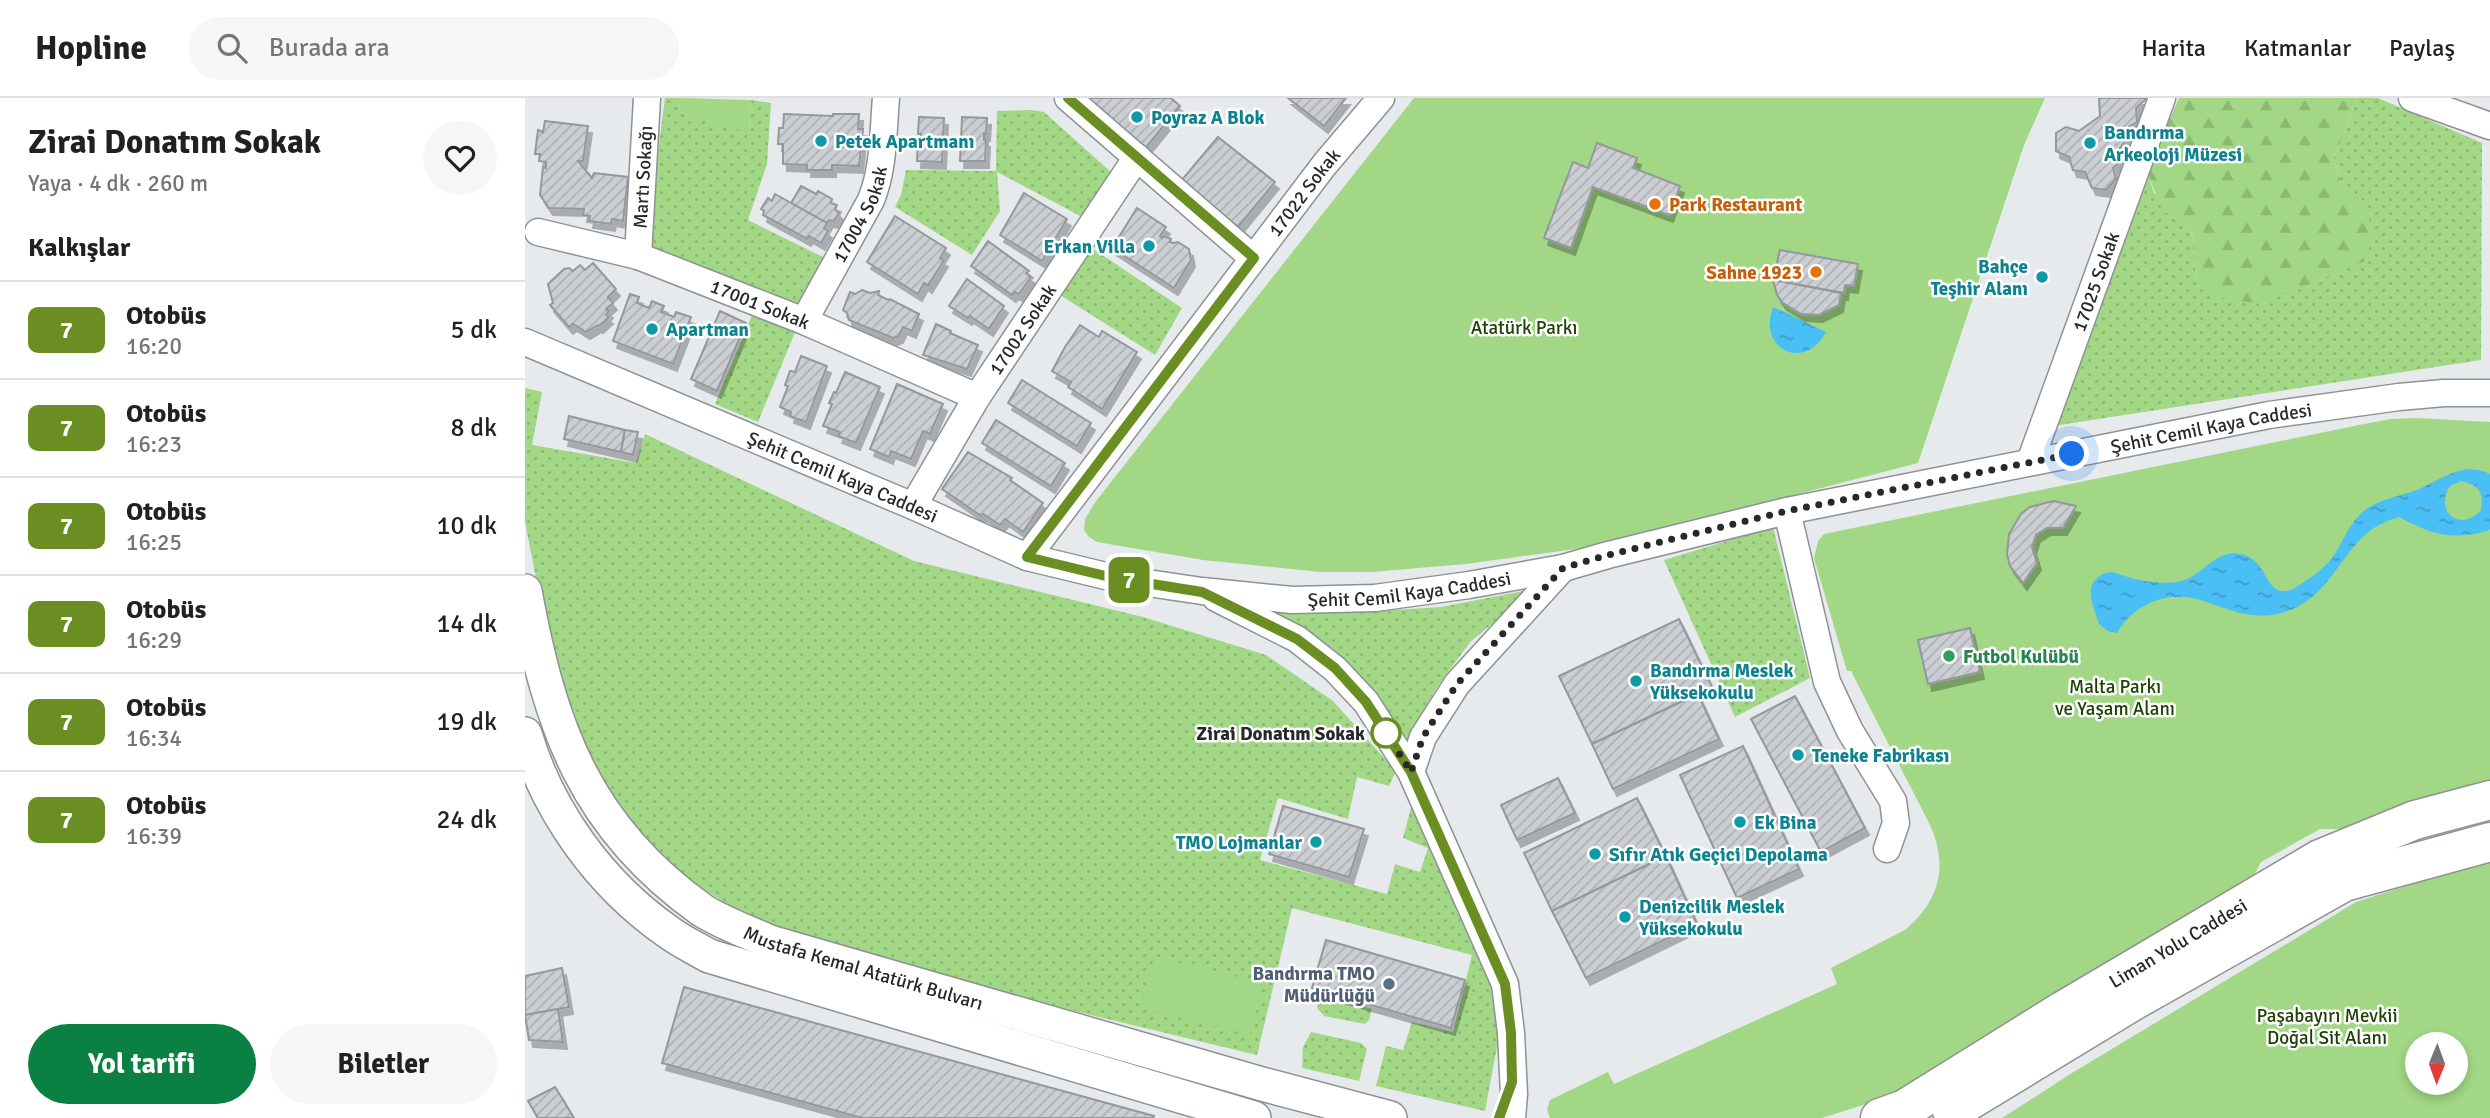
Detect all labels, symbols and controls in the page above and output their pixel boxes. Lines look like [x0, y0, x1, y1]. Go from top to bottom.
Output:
search box [189, 17, 679, 80]
text: Hopline [35, 28, 147, 69]
icon: search [213, 29, 251, 67]
text: Burada ara [269, 32, 390, 64]
text: Harita [2141, 33, 2206, 63]
text: Katmanlar [2244, 33, 2351, 63]
text: Paylaş [2389, 33, 2455, 63]
place label: Poyraz A Blok [1151, 106, 1264, 130]
marker: Poyraz A Blok [1129, 109, 1145, 125]
button: heart [423, 121, 497, 195]
place label: Bandırma Arkeoloji Müzesi [2104, 121, 2242, 167]
text: Zirai Donatım Sokak [28, 122, 321, 163]
street label: Martı Sokağı [629, 125, 658, 229]
place label: Petek Apartmanı [835, 130, 974, 154]
marker: Petek Apartmanı [813, 133, 829, 149]
marker: Bandırma Arkeoloji Müzesi [2082, 135, 2098, 151]
street label: 17022 Sokak [1263, 143, 1346, 242]
street label: 17004 Sokak [828, 164, 893, 267]
text: Yaya · 4 dk · 260 m [28, 169, 208, 198]
place label: Park Restaurant [1669, 193, 1802, 217]
marker: Park Restaurant [1647, 196, 1663, 212]
street label: 17025 Sokak [2067, 228, 2126, 335]
text: Kalkışlar [28, 232, 130, 264]
place label: Erkan Villa [1044, 235, 1135, 259]
marker: Erkan Villa [1141, 238, 1157, 254]
place label: Bahçe Teşhir Alanı [1931, 255, 2028, 301]
place label: Sahne 1923 [1706, 261, 1802, 285]
marker: Sahne 1923 [1808, 264, 1824, 280]
marker: Bahçe Teşhir Alanı [2034, 269, 2050, 285]
street label: 17001 Sokak [707, 274, 814, 335]
street label: 17002 Sokak [984, 279, 1062, 380]
text: Otobüs [126, 300, 206, 332]
text: 5 dk [450, 314, 497, 346]
text: 7 [60, 315, 73, 345]
park label: Atatürk Parkı [1471, 316, 1577, 340]
place label: Apartman [666, 318, 749, 342]
marker: Apartman [644, 321, 660, 337]
text: 16:20 [126, 332, 182, 361]
text: Otobüs [126, 398, 206, 430]
street label: Şehit Cemil Kaya Caddesi [2109, 398, 2314, 459]
text: 8 dk [450, 412, 497, 444]
text: 7 [60, 413, 73, 443]
street label: Şehit Cemil Kaya Caddesi [743, 426, 941, 529]
text: 16:23 [126, 430, 182, 459]
your location [2054, 436, 2089, 471]
text: Otobüs [126, 496, 206, 528]
text: 10 dk [436, 510, 497, 542]
text: 7 [60, 511, 73, 541]
text: 16:25 [126, 528, 182, 557]
line badge: 7 [1106, 557, 1152, 603]
text: 7 [1123, 565, 1135, 595]
street label: Şehit Cemil Kaya Caddesi [1307, 567, 1513, 613]
text: Otobüs [126, 594, 206, 626]
text: 14 dk [436, 608, 497, 640]
text: 7 [60, 609, 73, 639]
text: 16:29 [126, 626, 182, 655]
place label: Futbol Kulübü [1963, 645, 2079, 669]
marker: Futbol Kulübü [1941, 648, 1957, 664]
place label: Bandırma Meslek Yüksekokulu [1649, 659, 1793, 705]
marker: Bandırma Meslek Yüksekokulu [1628, 673, 1644, 689]
park label: Malta Parkı ve Yaşam Alanı [2055, 675, 2175, 721]
text: Otobüs [126, 692, 206, 724]
text: 19 dk [436, 706, 497, 738]
text: 7 [60, 707, 73, 737]
marker: Zirai Donatım Sokak [1371, 718, 1401, 748]
place label: Zirai Donatım Sokak [1196, 722, 1365, 746]
text: 16:34 [126, 724, 182, 753]
place label: Teneke Fabrikası [1812, 744, 1949, 768]
marker: Teneke Fabrikası [1790, 747, 1806, 763]
text: Otobüs [126, 790, 206, 822]
text: 24 dk [436, 804, 497, 836]
text: 7 [60, 805, 73, 835]
place label: Ek Bina [1754, 811, 1817, 835]
marker: Ek Bina [1732, 814, 1748, 830]
text: 16:39 [126, 822, 182, 851]
place label: TMO Lojmanlar [1176, 831, 1302, 855]
marker: TMO Lojmanlar [1308, 834, 1324, 850]
place label: Sıfır Atık Geçici Depolama [1609, 843, 1828, 867]
marker: Sıfır Atık Geçici Depolama [1587, 846, 1603, 862]
street label: Liman Yolu Caddesi [2105, 894, 2252, 994]
place label: Denizcilik Meslek Yüksekokulu [1638, 895, 1785, 941]
marker: Denizcilik Meslek Yüksekokulu [1617, 909, 1633, 925]
street label: Mustafa Kemal Atatürk Bulvarı [740, 921, 986, 1016]
place label: Bandırma TMO Müdürlüğü [1253, 962, 1375, 1008]
marker: Bandırma TMO Müdürlüğü [1381, 976, 1397, 992]
park label: Paşabayırı Mevkii Doğal Sit Alanı [2256, 1004, 2398, 1050]
button: Yol tarifi [28, 1024, 256, 1104]
button: Biletler [270, 1024, 497, 1104]
north arrow [2405, 1032, 2467, 1096]
map controls [2405, 1032, 2468, 1095]

